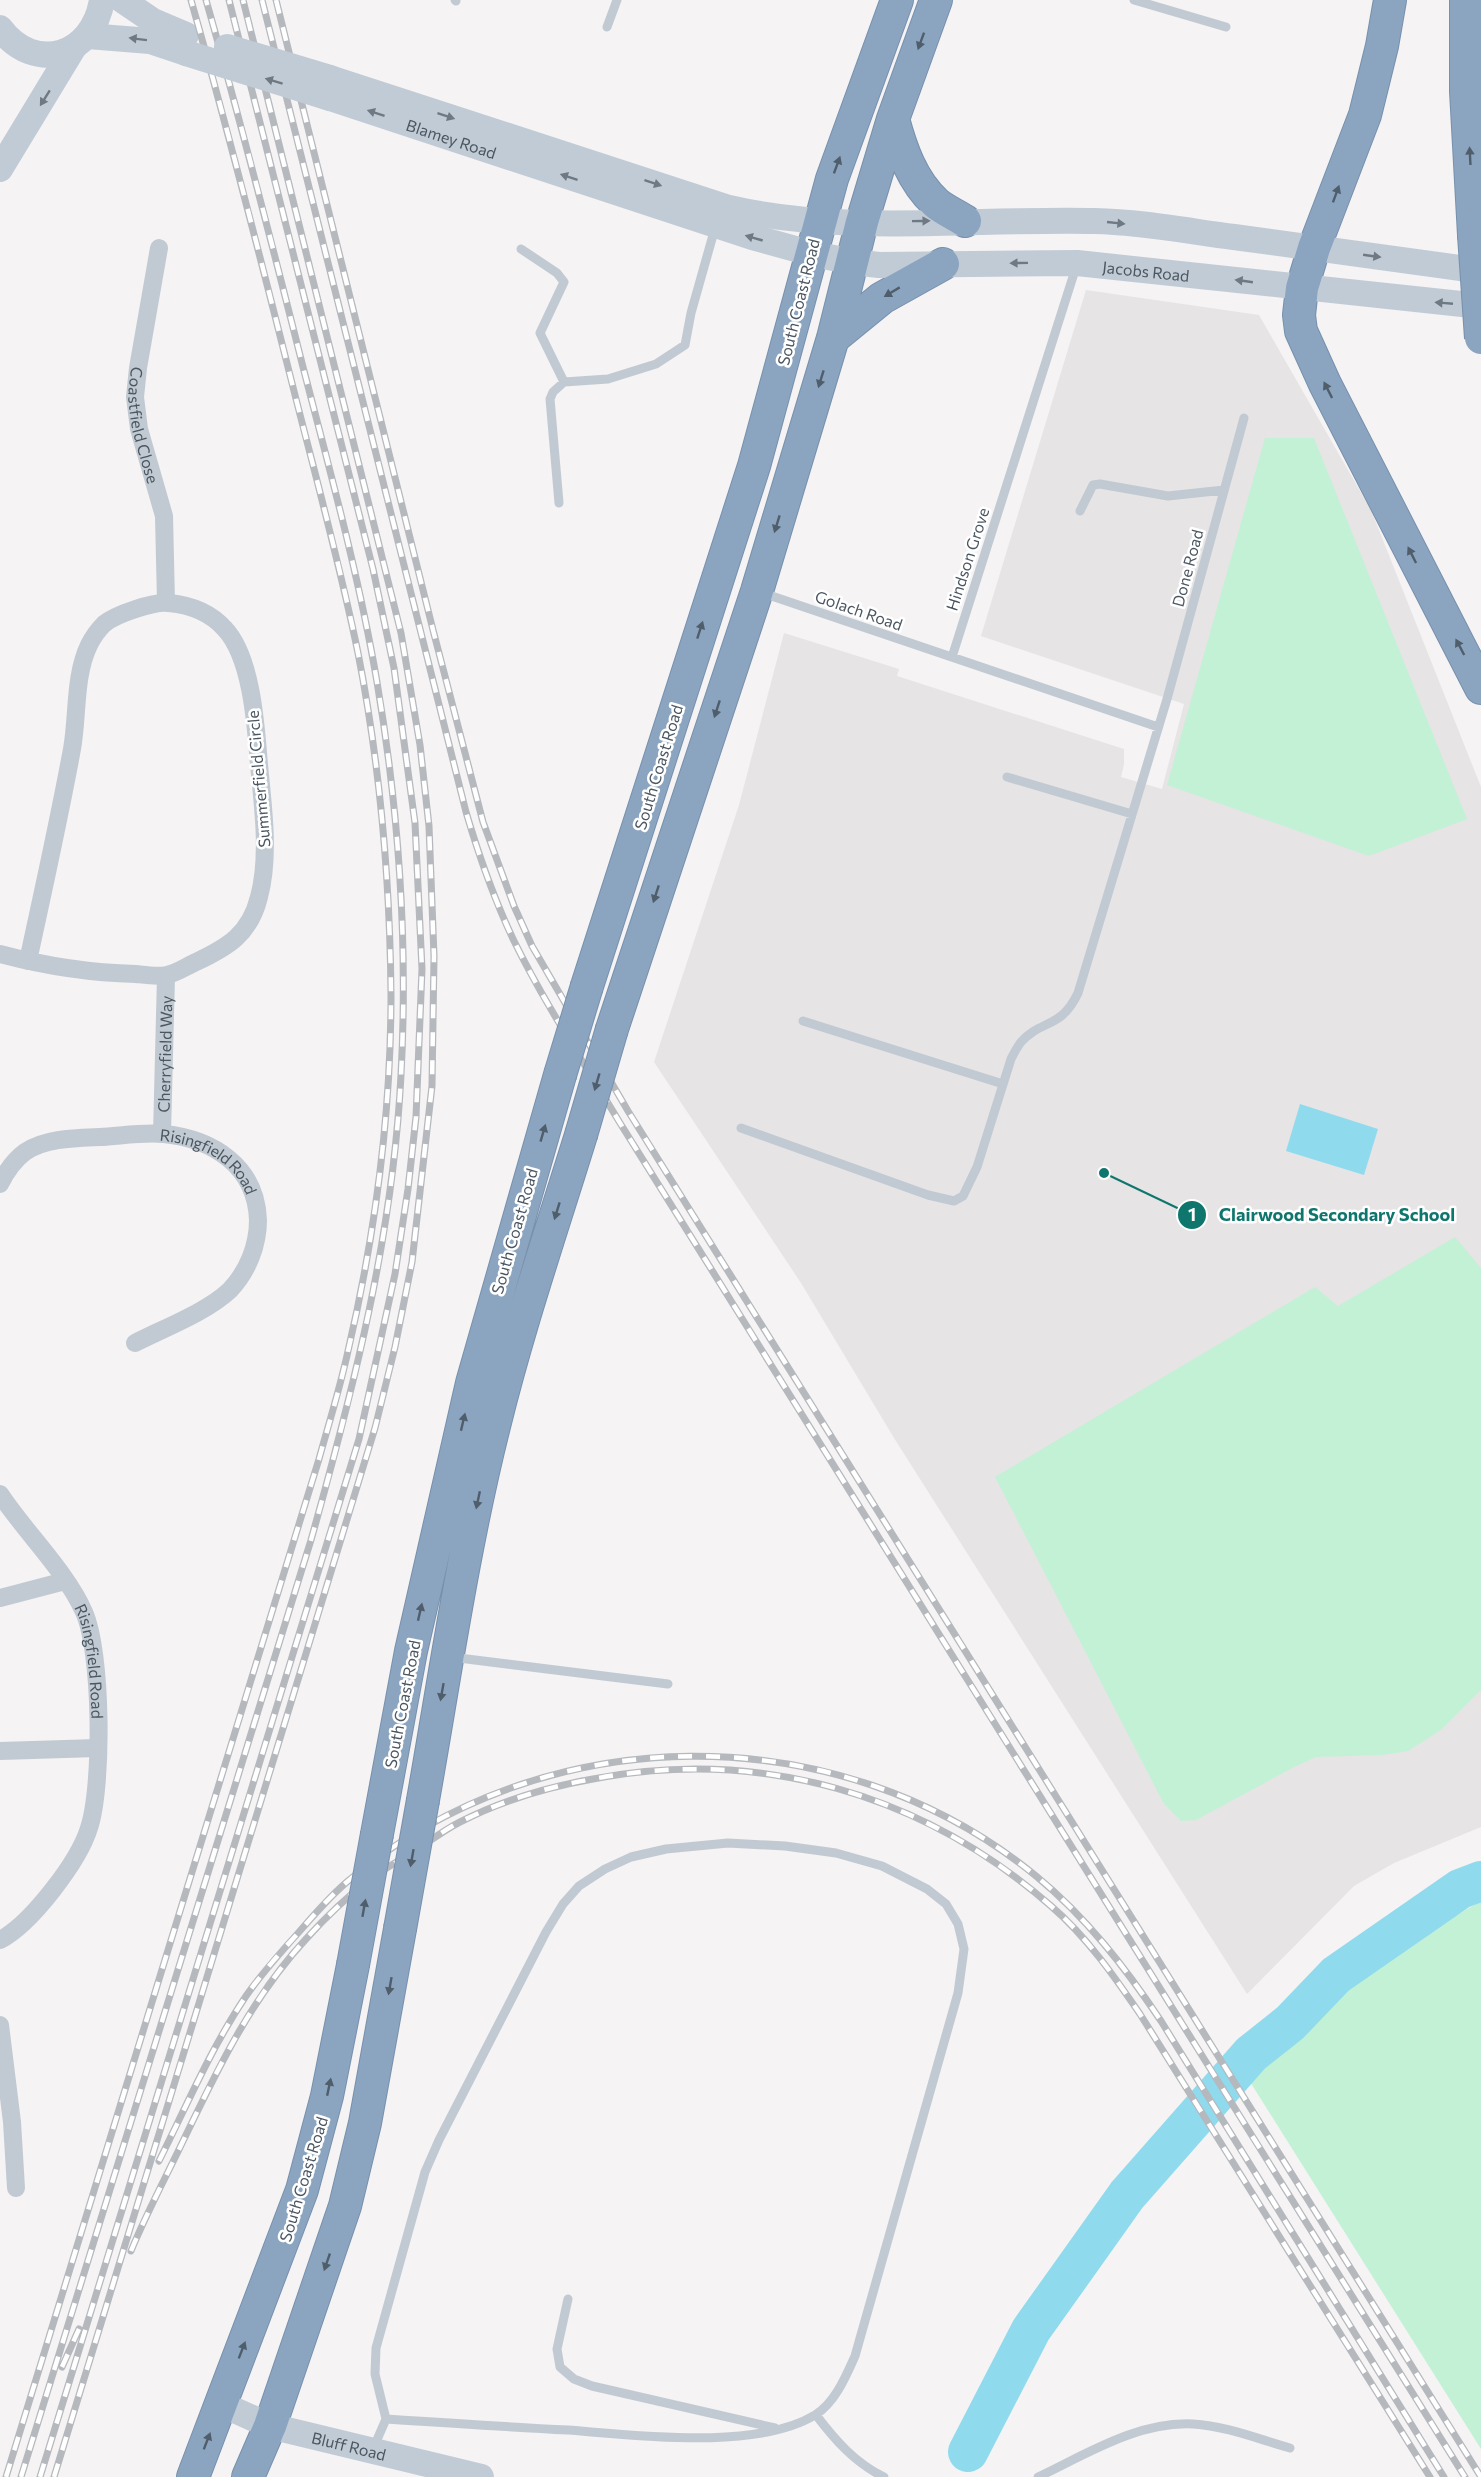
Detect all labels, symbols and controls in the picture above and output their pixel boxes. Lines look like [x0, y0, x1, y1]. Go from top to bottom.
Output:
one-way arrow [915, 32, 925, 50]
one-way arrow [128, 34, 147, 44]
one-way arrow [265, 75, 283, 85]
one-way arrow [39, 90, 50, 106]
one-way arrow [366, 108, 384, 117]
one-way arrow [437, 112, 455, 121]
street label: Blamey Road [404, 114, 499, 162]
one-way arrow [1465, 146, 1474, 165]
one-way arrow [833, 156, 843, 174]
one-way arrow [560, 172, 578, 181]
one-way arrow [644, 179, 662, 188]
one-way arrow [1331, 184, 1341, 202]
one-way arrow [911, 217, 930, 226]
one-way arrow [1106, 218, 1125, 228]
one-way arrow [745, 233, 763, 242]
street label: South Coast Road [773, 237, 823, 367]
one-way arrow [1363, 251, 1382, 260]
street label: Jacobs Road [1101, 256, 1191, 284]
one-way arrow [1009, 258, 1028, 268]
one-way arrow [1234, 276, 1253, 286]
one-way arrow [884, 287, 900, 298]
one-way arrow [1435, 298, 1454, 308]
street label: Coastfield Close [125, 366, 164, 485]
one-way arrow [816, 371, 825, 389]
one-way arrow [1324, 381, 1333, 398]
street label: Hindson Grove [941, 505, 993, 613]
one-way arrow [772, 515, 781, 533]
street label: Done Road [1168, 527, 1206, 609]
one-way arrow [1407, 546, 1417, 563]
street label: Golach Road [813, 586, 905, 634]
one-way arrow [696, 621, 705, 639]
one-way arrow [1455, 638, 1465, 655]
one-way arrow [712, 700, 722, 718]
street label: South Coast Road [630, 702, 686, 832]
street label: Summerfield Circle [243, 709, 273, 849]
one-way arrow [650, 885, 660, 903]
street label: Cherryfield Way [153, 995, 175, 1113]
one-way arrow [592, 1073, 601, 1091]
street label: Risingfield Road [159, 1124, 262, 1197]
one-way arrow [539, 1124, 548, 1142]
street label: South Coast Road [487, 1166, 541, 1296]
callout: Clairwood Secondary School [1177, 1197, 1467, 1233]
one-way arrow [552, 1202, 561, 1220]
text: 1 [1188, 1203, 1196, 1225]
text: Clairwood Secondary School [1219, 1203, 1455, 1225]
one-way arrow [459, 1413, 469, 1431]
one-way arrow [472, 1491, 482, 1510]
street label: Risingfield Road [72, 1600, 108, 1719]
one-way arrow [416, 1602, 425, 1621]
street label: South Coast Road [380, 1638, 424, 1770]
one-way arrow [437, 1683, 446, 1702]
one-way arrow [407, 1848, 416, 1867]
one-way arrow [359, 1898, 368, 1917]
one-way arrow [385, 1977, 394, 1996]
one-way arrow [325, 2077, 334, 2096]
street label: South Coast Road [275, 2114, 331, 2244]
one-way arrow [322, 2253, 332, 2271]
one-way arrow [238, 2340, 248, 2358]
street label: Bluff Road [310, 2427, 388, 2463]
one-way arrow [202, 2431, 212, 2449]

